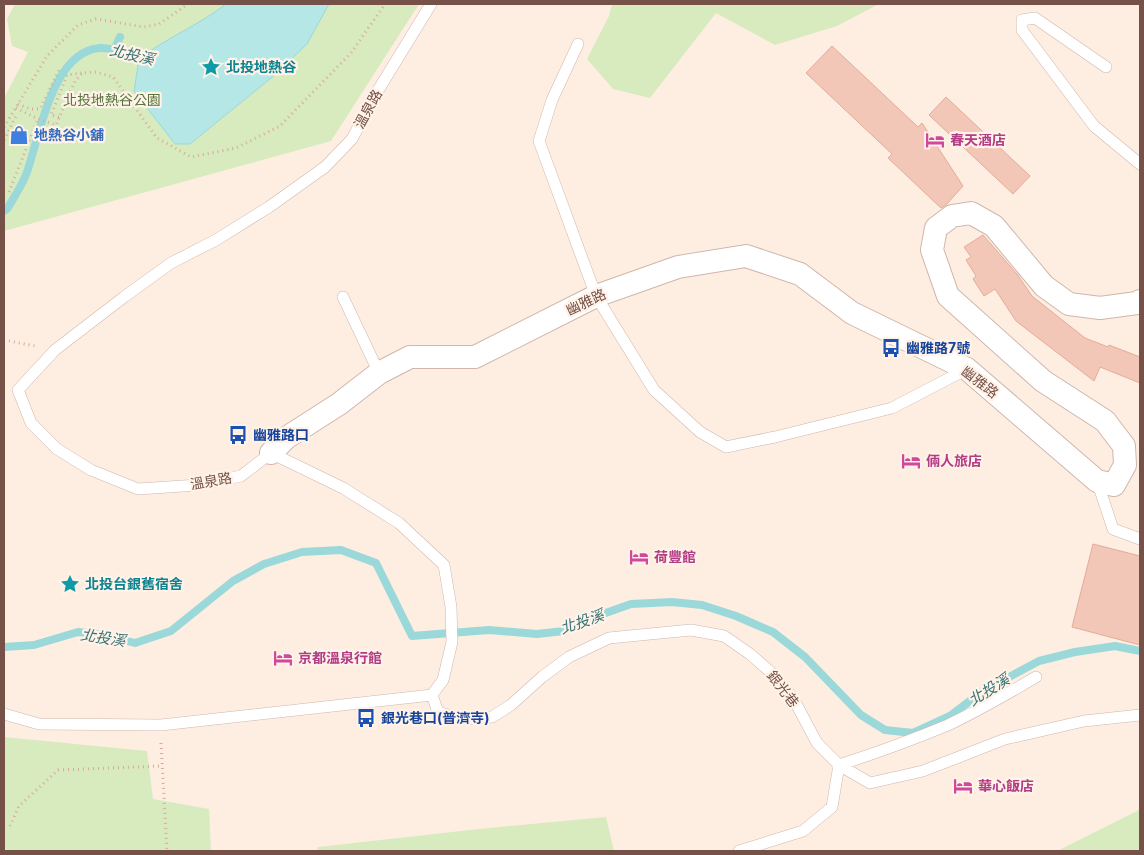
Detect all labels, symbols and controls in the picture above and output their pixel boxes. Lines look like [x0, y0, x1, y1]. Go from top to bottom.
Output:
water label: 北投溪 [108, 40, 158, 69]
place icon: 北投地熱谷 [200, 56, 222, 78]
place label: 北投地熱谷 [226, 58, 297, 75]
street label: 溫泉路 [350, 86, 385, 131]
park label: 北投地熱谷公園 [63, 91, 161, 108]
shop icon: 地熱谷小舖 [8, 124, 30, 146]
place label: 地熱谷小舖 [34, 126, 104, 143]
hotel icon: 春天酒店 [924, 129, 946, 151]
place label: 春天酒店 [950, 131, 1006, 148]
street label: 幽雅路 [563, 285, 608, 318]
bus stop icon: 幽雅路7號 [880, 337, 902, 359]
place label: 幽雅路7號 [906, 339, 970, 356]
street label: 幽雅路 [959, 362, 1002, 401]
bus stop icon: 幽雅路口 [227, 424, 249, 446]
place label: 幽雅路口 [253, 426, 309, 443]
hotel icon: 倆人旅店 [900, 450, 922, 472]
place label: 倆人旅店 [926, 452, 982, 469]
street label: 溫泉路 [189, 468, 233, 493]
hotel icon: 荷豐館 [628, 546, 650, 568]
place label: 荷豐館 [654, 548, 696, 565]
place icon: 北投台銀舊宿舍 [59, 573, 81, 595]
place label: 北投台銀舊宿舍 [85, 575, 183, 592]
water label: 北投溪 [557, 605, 608, 638]
water label: 北投溪 [79, 625, 129, 651]
hotel icon: 京都溫泉行館 [272, 647, 294, 669]
place label: 京都溫泉行館 [298, 649, 382, 666]
street label: 銀光巷 [764, 667, 803, 710]
water label: 北投溪 [965, 669, 1015, 710]
bus stop icon: 銀光巷口(普濟寺) [355, 707, 377, 729]
place label: 銀光巷口(普濟寺) [381, 709, 490, 726]
hotel icon: 華心飯店 [952, 775, 974, 797]
place label: 華心飯店 [978, 777, 1034, 794]

